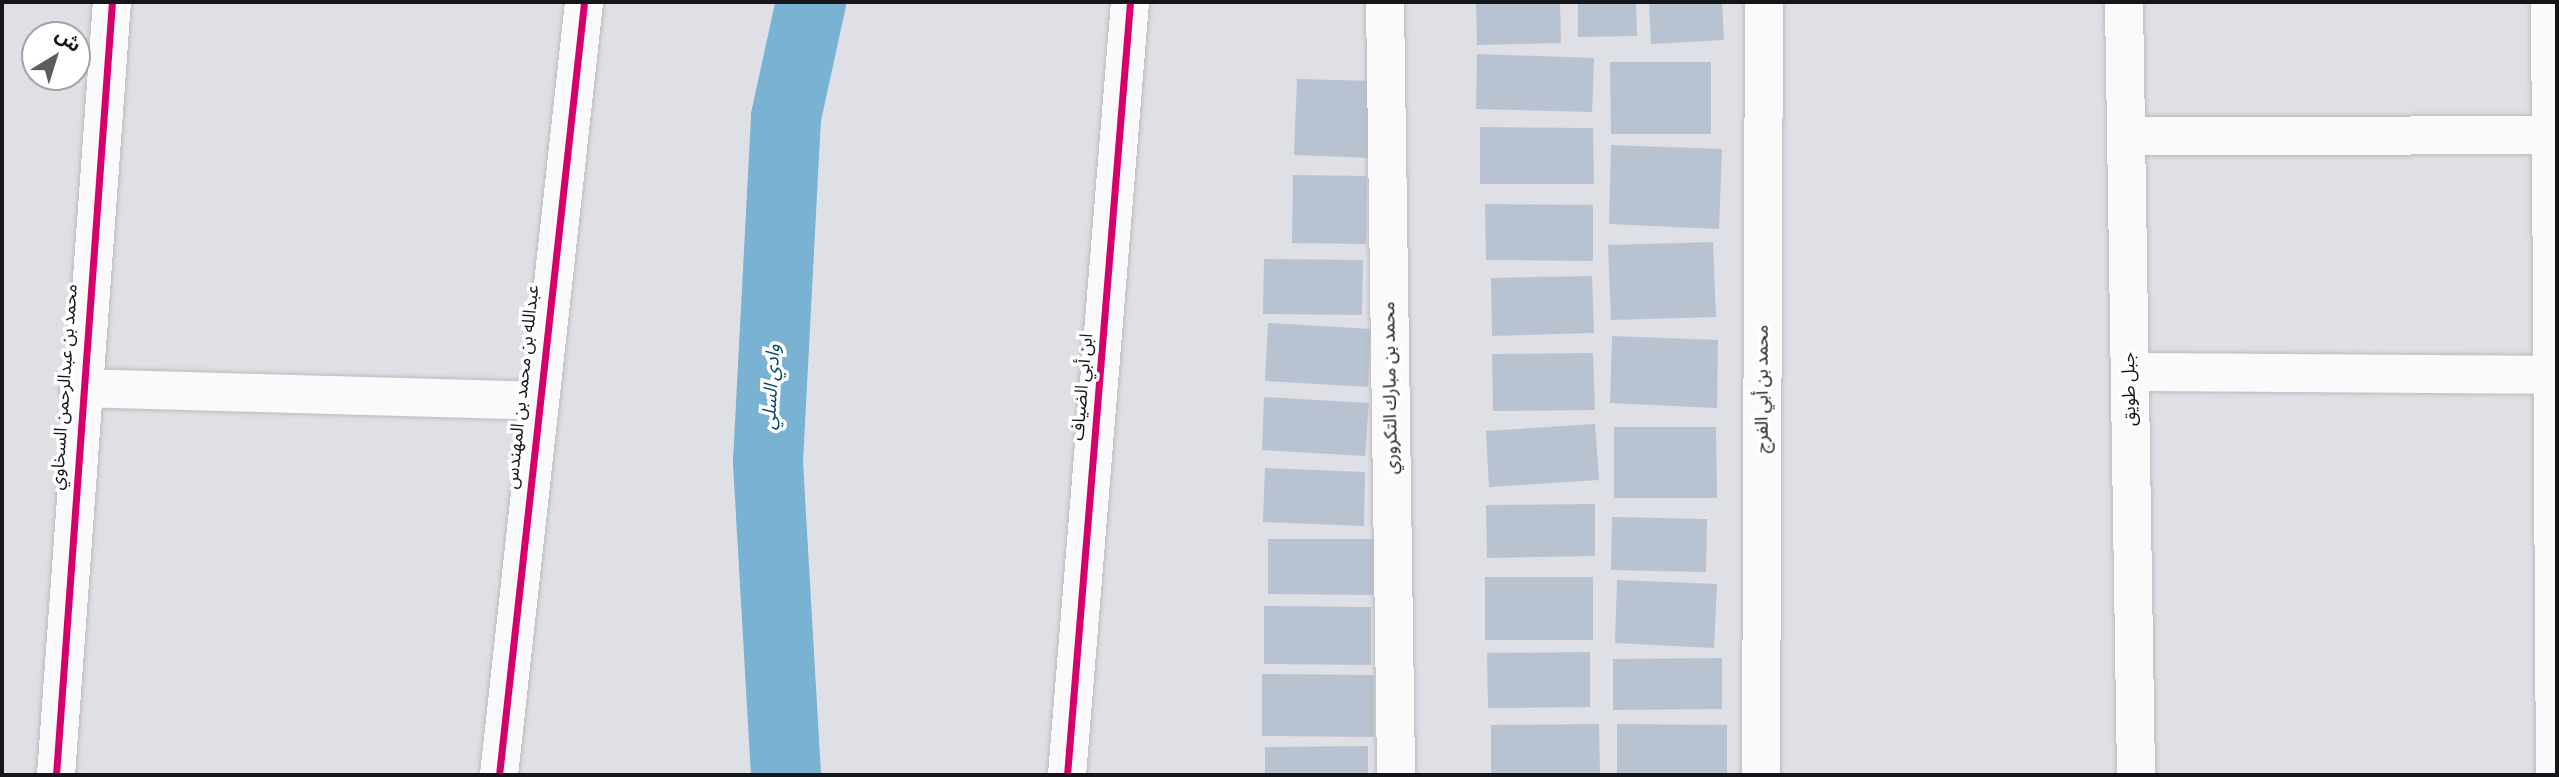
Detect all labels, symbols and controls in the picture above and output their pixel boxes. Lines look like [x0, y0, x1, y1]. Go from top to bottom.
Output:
north arrow [21, 21, 91, 91]
text: ش [49, 22, 87, 59]
street label: محمد بن عبدالرحمن السخاوي [47, 283, 83, 491]
street label: عبدالله بن محمد بن المهندس [502, 284, 544, 490]
street label: محمد بن مبارك التكروري [1379, 301, 1403, 475]
street label: محمد بن أبي الفرج [1752, 325, 1774, 453]
street label: ابن أبي الضياف [1068, 333, 1098, 441]
water label: وادي السلي [758, 344, 786, 430]
street label: جبل طويق [2119, 352, 2141, 426]

